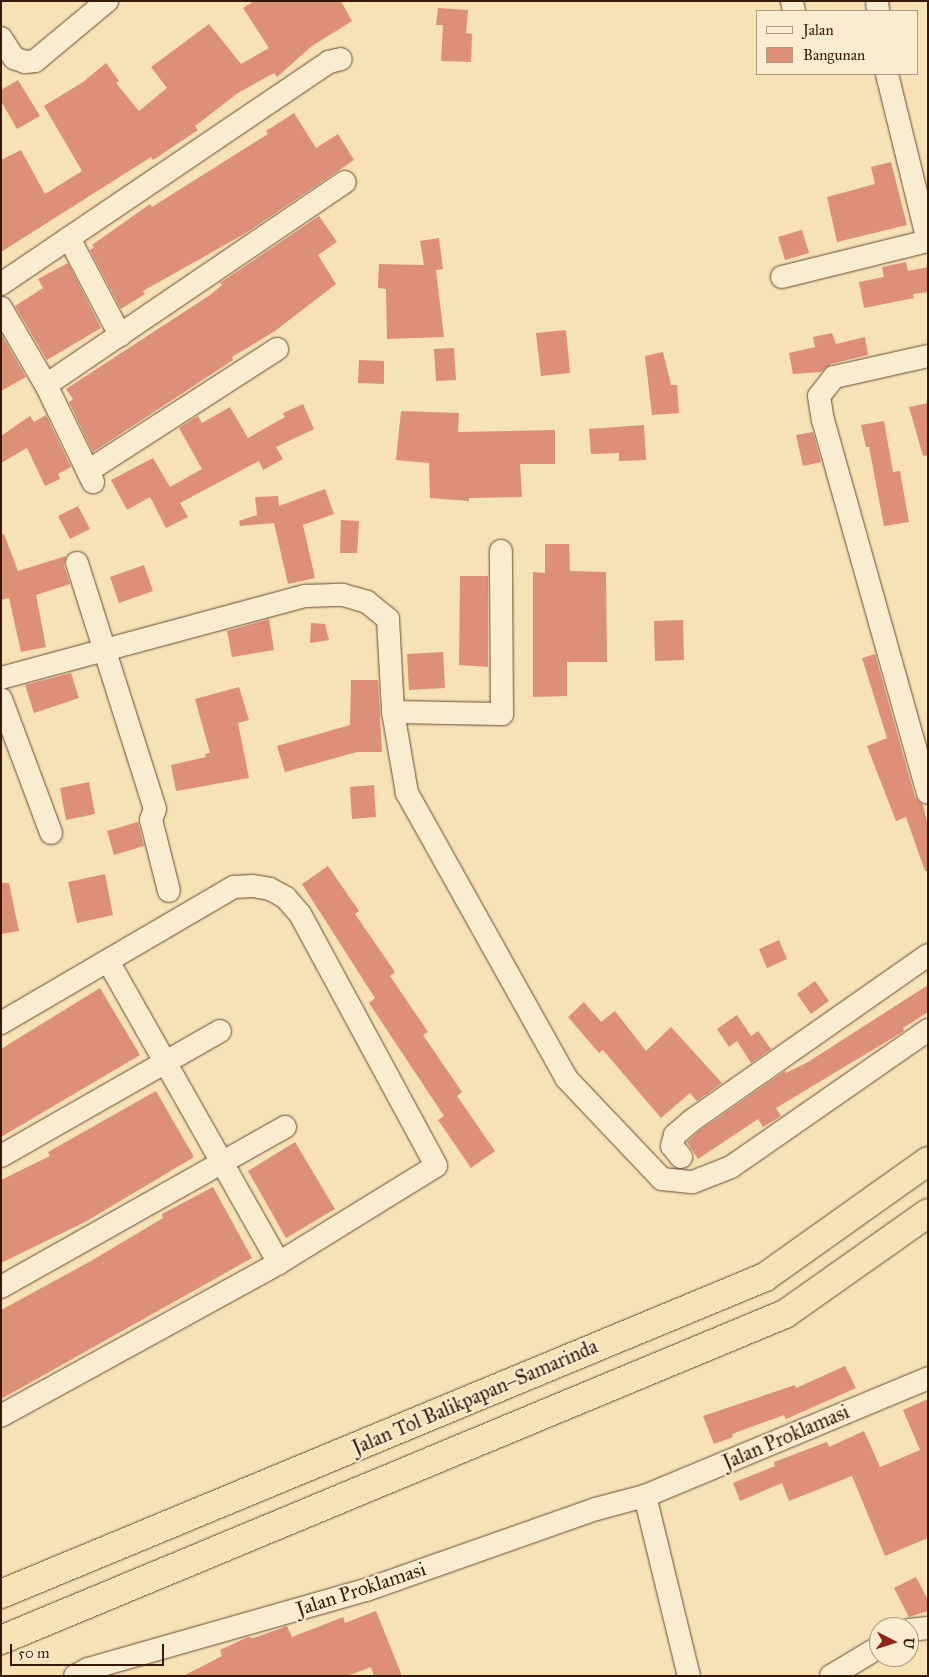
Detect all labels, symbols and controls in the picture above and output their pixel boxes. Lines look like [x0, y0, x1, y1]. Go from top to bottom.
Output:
legend [756, 10, 919, 75]
text: Jalan [803, 21, 834, 39]
text: Bangunan [803, 46, 865, 64]
street label: Jalan Tol Balikpapan–Samarinda [349, 1334, 601, 1460]
street label: Jalan Proklamasi [719, 1400, 853, 1474]
street label: Jalan Proklamasi [293, 1557, 429, 1621]
north arrow [869, 1617, 919, 1667]
scale bar [12, 1634, 166, 1666]
text: U [899, 1637, 917, 1650]
text: 50 m [18, 1644, 50, 1662]

